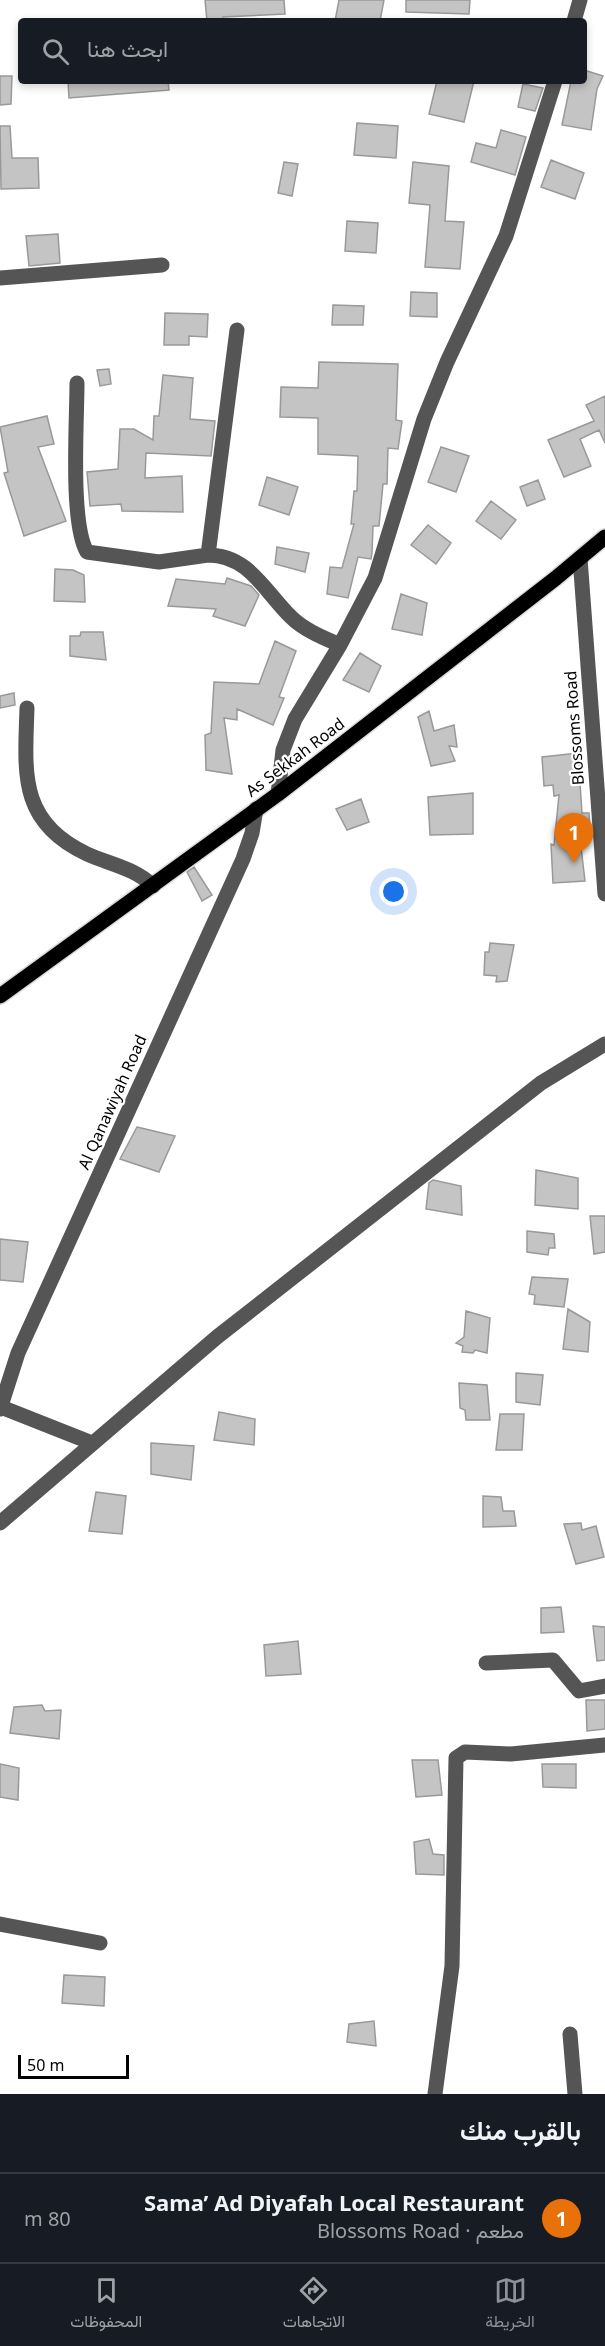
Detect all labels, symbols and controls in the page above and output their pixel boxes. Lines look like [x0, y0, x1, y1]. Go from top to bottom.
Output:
search box [18, 18, 587, 84]
text: ابحث هنا [87, 33, 168, 63]
icon: search [39, 35, 72, 68]
street label: Blossoms Road [559, 670, 589, 786]
street label: As Sekkah Road [241, 713, 349, 801]
pin: 1 [554, 814, 594, 863]
your location [379, 877, 408, 906]
street label: Al Qanawiyah Road [72, 1031, 152, 1173]
scale bar [18, 2052, 129, 2080]
text: 50 m [27, 2054, 64, 2076]
text: بالقرب منك [460, 2112, 581, 2148]
text: Sama’ Ad Diyafah Local Restaurant [144, 2187, 524, 2217]
text: 80 m [24, 2205, 71, 2232]
text: 1 [556, 2205, 567, 2232]
text: مطعم · Blossoms Road [317, 2217, 524, 2244]
tab: المحفوظات [70, 2274, 142, 2336]
tab: الاتجاهات [283, 2274, 345, 2336]
tab: الخريطة [485, 2274, 535, 2336]

